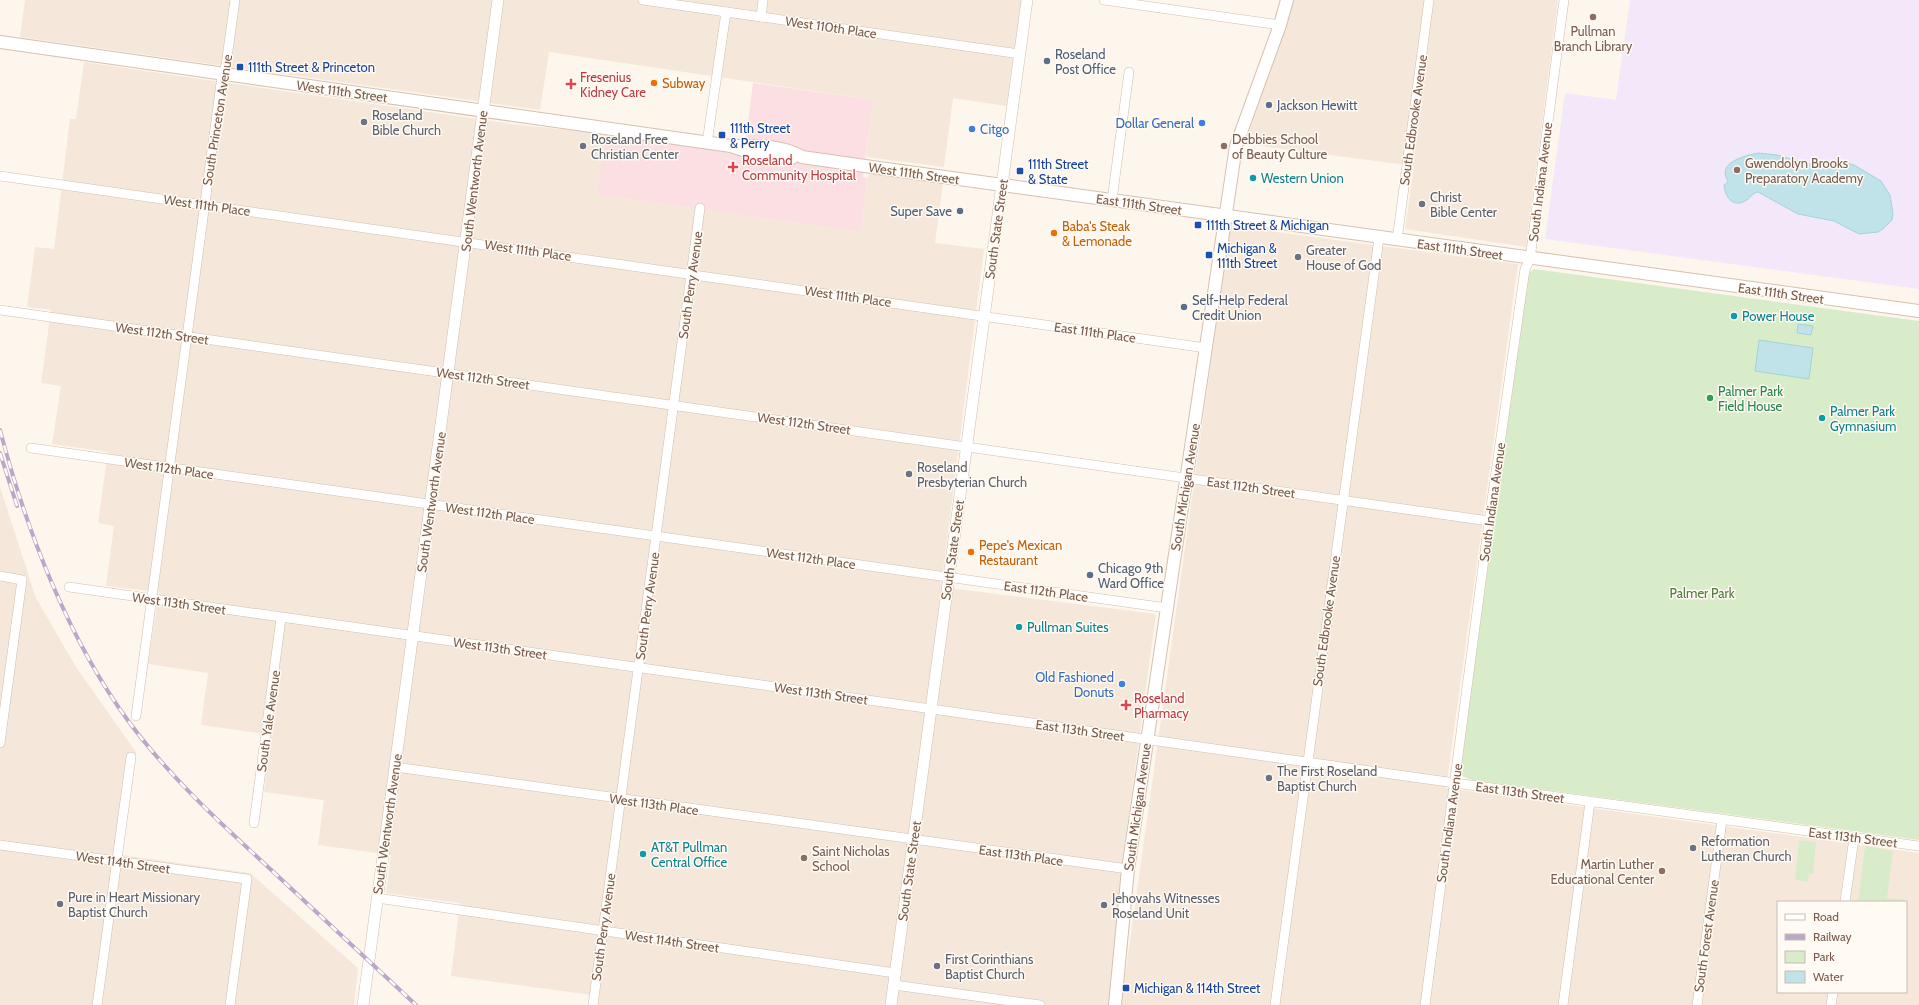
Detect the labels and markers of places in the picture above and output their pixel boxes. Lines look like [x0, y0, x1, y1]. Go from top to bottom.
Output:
marker: Pullman Branch Library [1588, 12, 1598, 22]
place label: Pullman Branch Library [1554, 23, 1633, 54]
place label: Roseland Post Office [1055, 46, 1116, 77]
marker: Roseland Post Office [1042, 56, 1052, 66]
place label: 111th Street & Princeton [248, 59, 375, 75]
marker: 111th Street & Princeton [235, 62, 245, 72]
place label: Fresenius Kidney Care [580, 69, 646, 100]
place label: Subway [662, 75, 706, 91]
marker: Fresenius Kidney Care [565, 78, 577, 90]
marker: Subway [649, 78, 659, 88]
place label: Jackson Hewitt [1276, 97, 1358, 113]
marker: Jackson Hewitt [1264, 100, 1274, 110]
place label: Roseland Bible Church [372, 107, 441, 138]
place label: Dollar General [1115, 115, 1194, 131]
marker: Roseland Bible Church [359, 117, 369, 127]
marker: Dollar General [1197, 118, 1207, 128]
place label: 111th Street & Perry [730, 120, 791, 151]
place label: Citgo [980, 121, 1009, 137]
marker: Citgo [967, 124, 977, 134]
marker: 111th Street & Perry [717, 130, 727, 140]
place label: Roseland Free Christian Center [591, 131, 679, 162]
place label: Debbies School of Beauty Culture [1232, 131, 1327, 162]
marker: Roseland Free Christian Center [578, 141, 588, 151]
marker: Debbies School of Beauty Culture [1219, 141, 1229, 151]
place label: Roseland Community Hospital [742, 152, 856, 183]
place label: Gwendolyn Brooks Preparatory Academy [1745, 155, 1864, 186]
place label: 111th Street & State [1028, 156, 1089, 187]
marker: Roseland Community Hospital [727, 161, 739, 173]
marker: Gwendolyn Brooks Preparatory Academy [1732, 165, 1742, 175]
marker: 111th Street & State [1015, 166, 1025, 176]
place label: Western Union [1261, 170, 1344, 186]
marker: Western Union [1248, 173, 1258, 183]
place label: Christ Bible Center [1430, 189, 1498, 220]
marker: Christ Bible Center [1417, 199, 1427, 209]
place label: Super Save [890, 203, 952, 219]
marker: Super Save [955, 206, 965, 216]
place label: 111th Street & Michigan [1206, 217, 1329, 233]
place label: Baba's Steak & Lemonade [1062, 218, 1132, 249]
marker: 111th Street & Michigan [1193, 220, 1203, 230]
marker: Baba's Steak & Lemonade [1049, 228, 1059, 238]
place label: Michigan & 111th Street [1217, 240, 1278, 271]
place label: Greater House of God [1306, 242, 1381, 273]
marker: Michigan & 111th Street [1204, 250, 1214, 260]
marker: Greater House of God [1293, 252, 1303, 262]
place label: Self-Help Federal Credit Union [1192, 292, 1288, 323]
marker: Self-Help Federal Credit Union [1179, 302, 1189, 312]
place label: Power House [1742, 308, 1815, 324]
marker: Power House [1729, 311, 1739, 321]
place label: Palmer Park Field House [1718, 383, 1783, 414]
marker: Palmer Park Field House [1705, 393, 1715, 403]
place label: Palmer Park Gymnasium [1830, 403, 1896, 434]
marker: Palmer Park Gymnasium [1817, 413, 1827, 423]
place label: Roseland Presbyterian Church [917, 459, 1027, 490]
marker: Roseland Presbyterian Church [904, 469, 914, 479]
place label: Pepe's Mexican Restaurant [979, 537, 1062, 568]
marker: Pepe's Mexican Restaurant [966, 547, 976, 557]
place label: Chicago 9th Ward Office [1098, 560, 1164, 591]
marker: Chicago 9th Ward Office [1085, 570, 1095, 580]
place label: Pullman Suites [1027, 619, 1109, 635]
marker: Pullman Suites [1014, 622, 1024, 632]
place label: Old Fashioned Donuts [1035, 669, 1115, 700]
marker: Old Fashioned Donuts [1117, 679, 1127, 689]
place label: Roseland Pharmacy [1134, 690, 1189, 721]
marker: Roseland Pharmacy [1121, 700, 1131, 710]
place label: The First Roseland Baptist Church [1277, 763, 1377, 794]
marker: The First Roseland Baptist Church [1264, 773, 1274, 783]
place label: Reformation Lutheran Church [1701, 833, 1792, 864]
place label: AT&T Pullman Central Office [651, 839, 727, 870]
place label: Saint Nicholas School [812, 843, 890, 874]
marker: Reformation Lutheran Church [1688, 843, 1698, 853]
marker: AT&T Pullman Central Office [638, 849, 648, 859]
marker: Saint Nicholas School [799, 853, 809, 863]
place label: Martin Luther Educational Center [1550, 856, 1655, 887]
marker: Martin Luther Educational Center [1657, 866, 1667, 876]
place label: Pure in Heart Missionary Baptist Church [68, 889, 200, 920]
place label: Jehovahs Witnesses Roseland Unit [1111, 890, 1220, 921]
marker: Pure in Heart Missionary Baptist Church [55, 899, 65, 909]
marker: Jehovahs Witnesses Roseland Unit [1099, 900, 1109, 910]
place label: First Corinthians Baptist Church [945, 951, 1034, 982]
marker: First Corinthians Baptist Church [932, 961, 942, 971]
place label: Michigan & 114th Street [1134, 980, 1261, 996]
marker: Michigan & 114th Street [1121, 983, 1131, 993]

